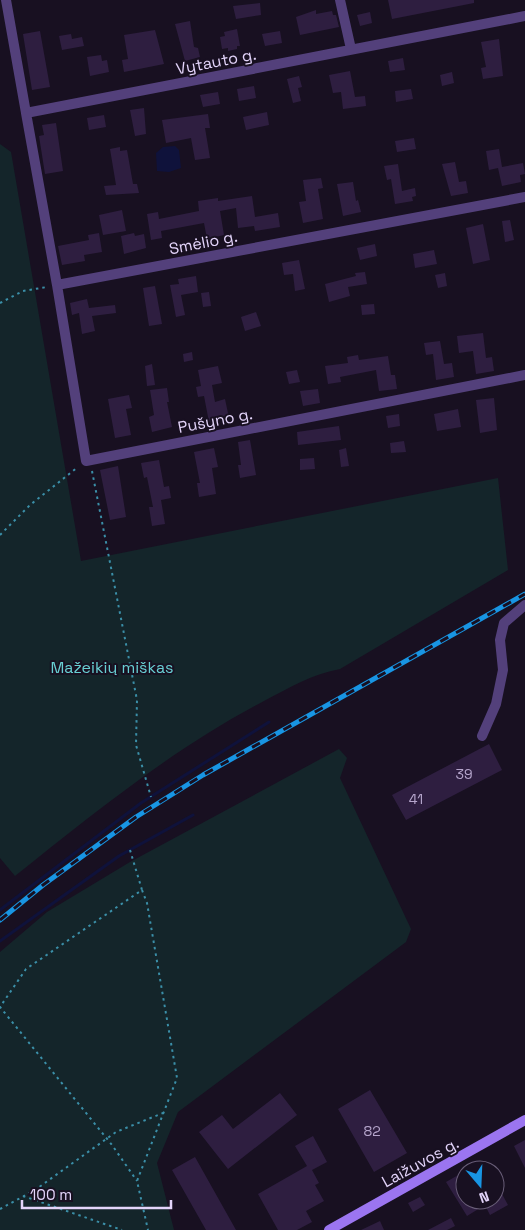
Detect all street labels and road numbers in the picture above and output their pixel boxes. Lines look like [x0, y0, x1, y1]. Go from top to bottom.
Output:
street label: Vytauto g. [174, 43, 258, 80]
street label: Smėlio g. [167, 226, 239, 259]
street label: Pušyno g. [176, 403, 254, 438]
street label: Laižuvos g. [378, 1133, 463, 1192]

